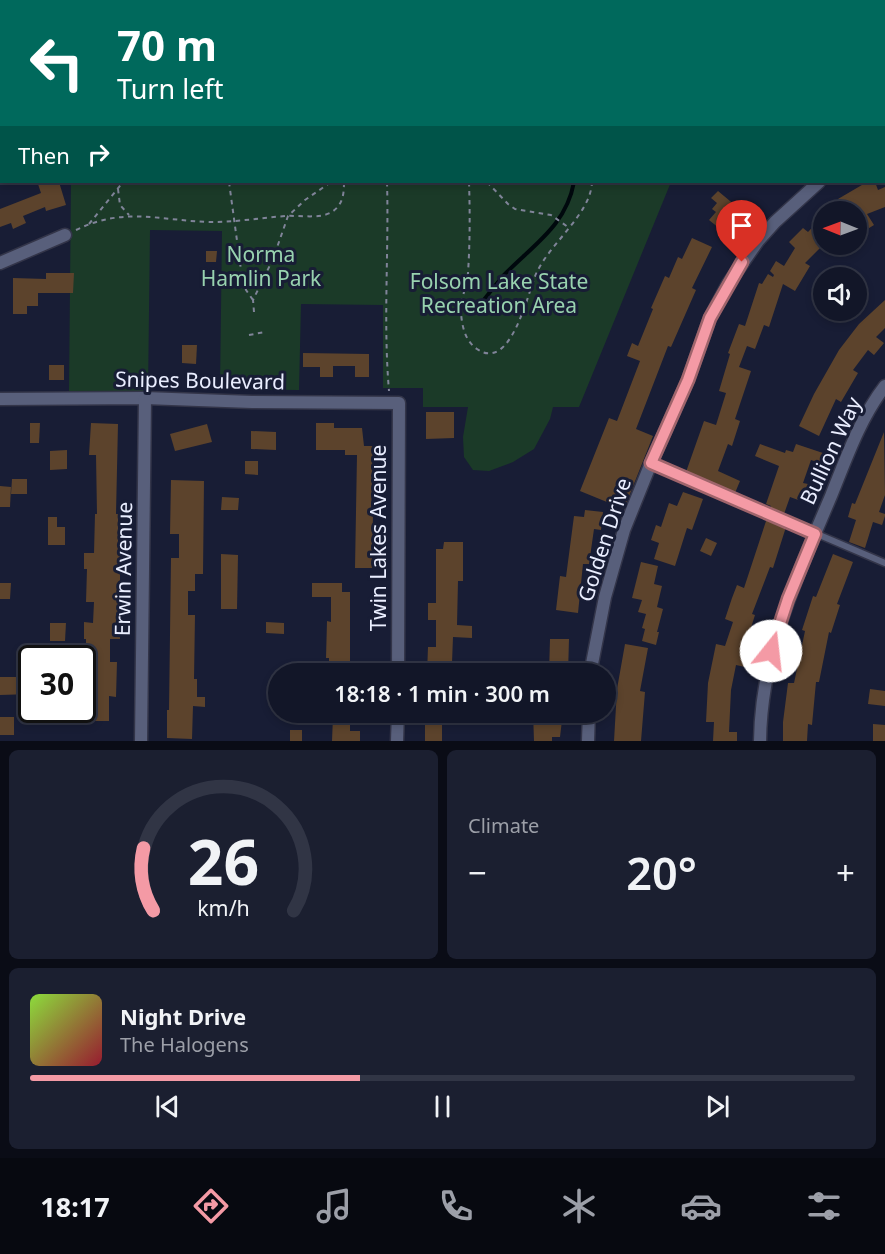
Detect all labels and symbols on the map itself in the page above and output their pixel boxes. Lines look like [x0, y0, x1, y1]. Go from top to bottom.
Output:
pin [716, 200, 767, 262]
north arrow [813, 201, 867, 255]
park label: Norma Hamlin Park [201, 240, 322, 292]
park label: Folsom Lake State Recreation Area [410, 267, 588, 319]
street label: Snipes Boulevard [115, 365, 285, 395]
street label: Bullion Way [793, 392, 867, 509]
street label: Twin Lakes Avenue [364, 445, 392, 631]
street label: Golden Drive [571, 474, 637, 605]
street label: Erwin Avenue [108, 502, 138, 636]
position arrow [739, 619, 803, 683]
speed limit sign: 30 [18, 645, 96, 723]

